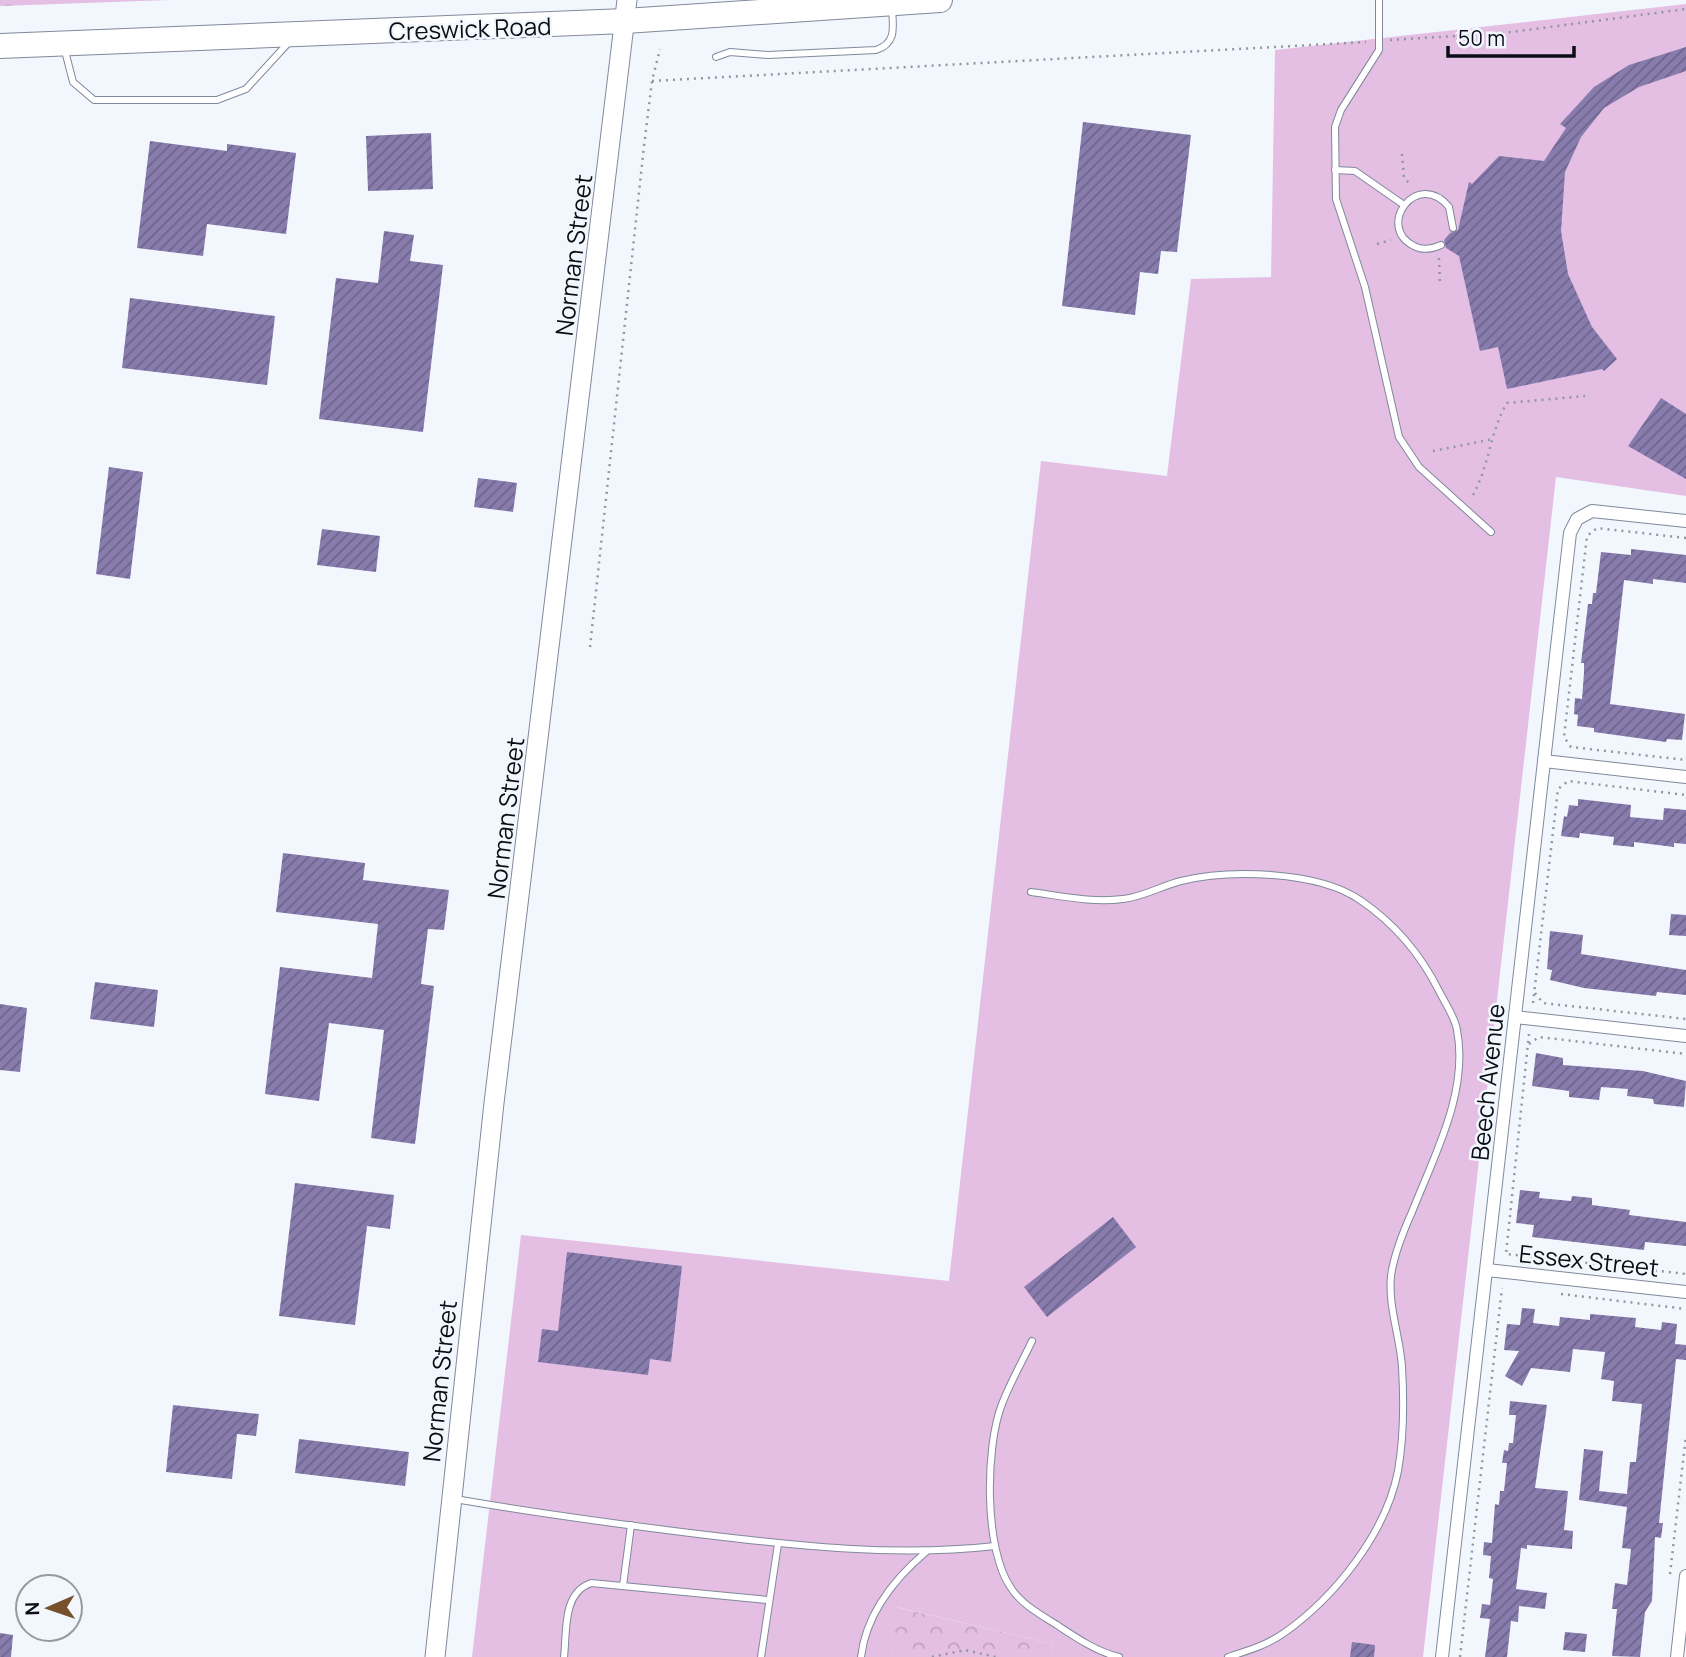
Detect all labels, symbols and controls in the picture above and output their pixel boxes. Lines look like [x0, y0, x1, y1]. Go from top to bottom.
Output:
street label: Creswick Road [388, 9, 552, 47]
scale bar [1448, 14, 1574, 58]
text: 50 m [1458, 24, 1505, 52]
street label: Norman Street [547, 172, 599, 338]
street label: Norman Street [479, 735, 531, 901]
street label: Beech Avenue [1462, 1002, 1512, 1162]
street label: Essex Street [1517, 1236, 1661, 1284]
street label: Norman Street [414, 1298, 464, 1464]
north arrow [14, 1573, 84, 1643]
text: N [19, 1601, 45, 1616]

